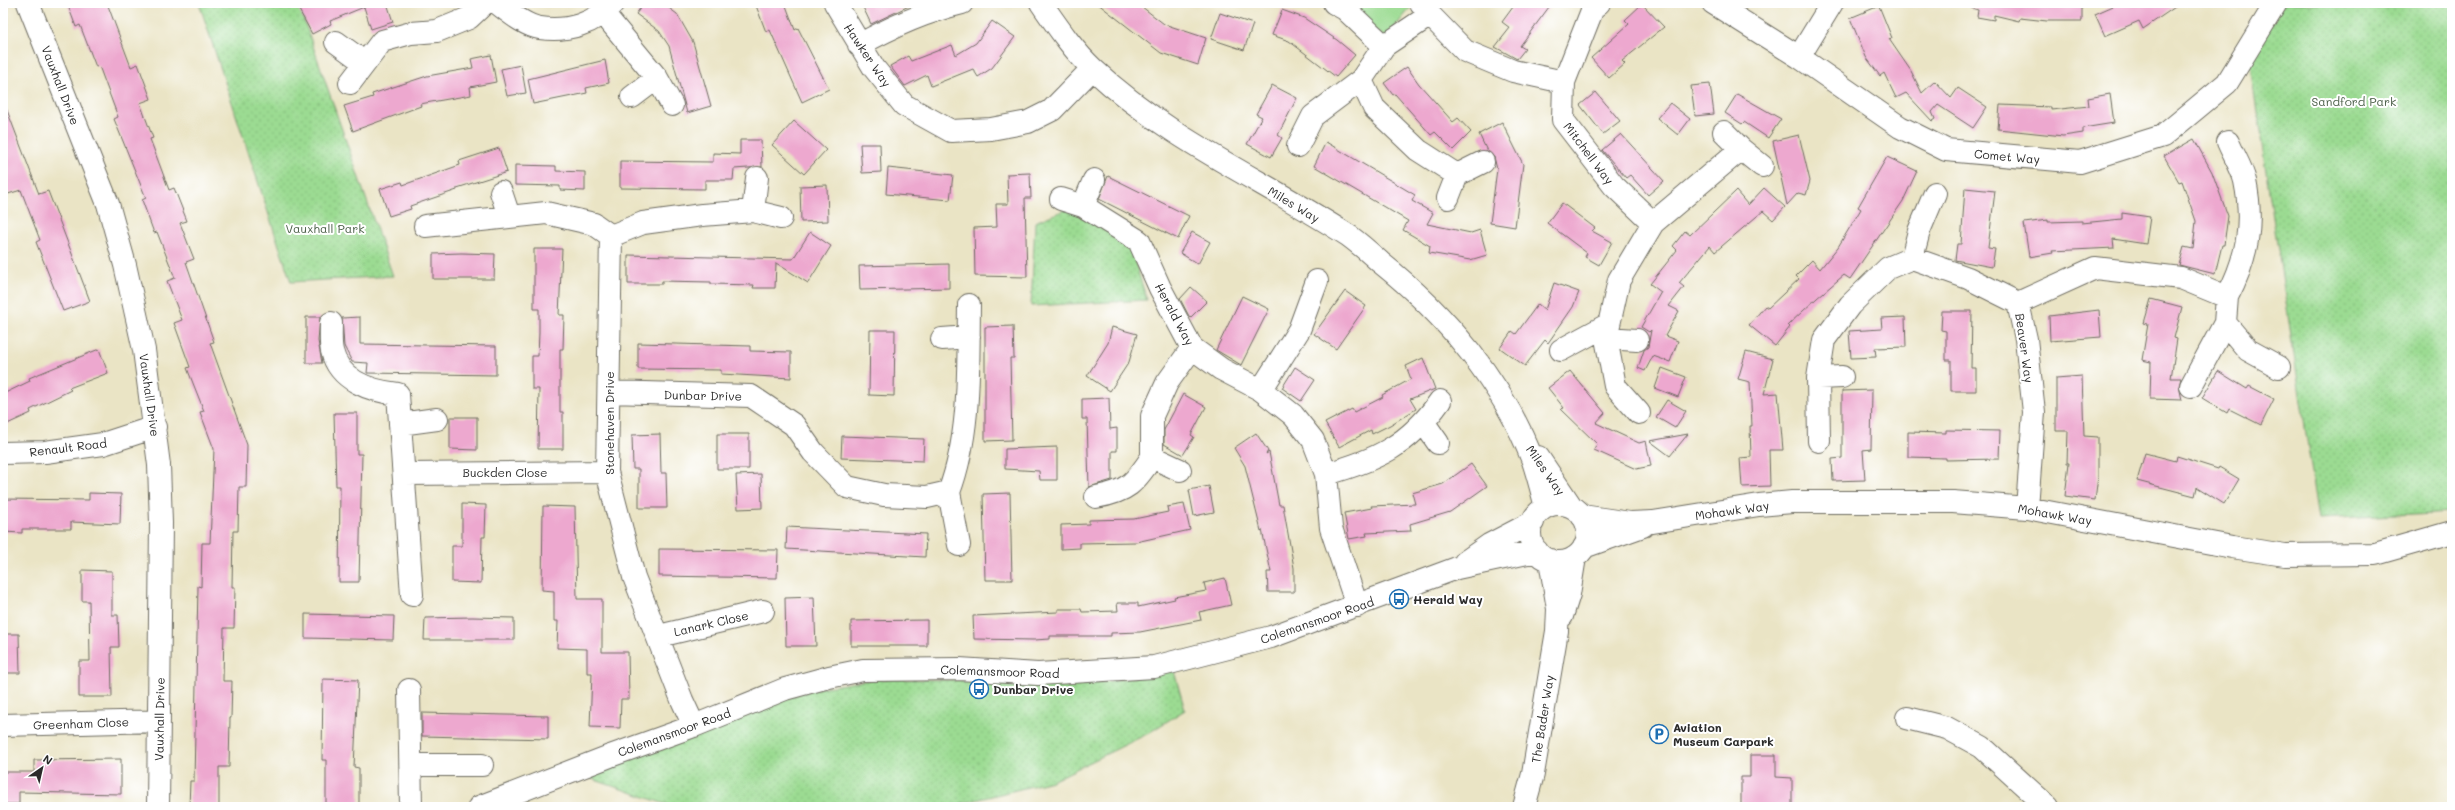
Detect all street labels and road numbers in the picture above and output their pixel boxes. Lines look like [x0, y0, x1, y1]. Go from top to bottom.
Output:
street label: Hawker Way [841, 20, 895, 90]
street label: Vauxhall Drive [39, 43, 83, 127]
street label: Mitchell Way [1560, 119, 1618, 187]
street label: Comet Way [1973, 145, 2041, 167]
street label: Miles Way [1265, 182, 1323, 226]
street label: Herald Way [1152, 280, 1198, 348]
street label: Beaver Way [2012, 312, 2038, 384]
street label: Vauxhall Drive [136, 352, 164, 438]
street label: Stonehaven Drive [601, 371, 617, 475]
street label: Dunbar Drive [664, 386, 742, 404]
street label: Renault Road [28, 434, 108, 460]
street label: Miles Way [1523, 442, 1569, 498]
street label: Buckden Close [463, 464, 547, 480]
street label: Mohawk Way [1694, 497, 1770, 523]
street label: Mohawk Way [2017, 500, 2093, 528]
street label: Colemansmoor Road [1258, 593, 1376, 647]
street label: Lanark Close [672, 607, 750, 639]
street label: Colemansmoor Road [940, 661, 1060, 681]
street label: The Bader Way [1527, 674, 1557, 764]
street label: Vauxhall Drive [150, 677, 168, 761]
street label: Colemansmoor Road [615, 704, 733, 760]
street label: Greenham Close [33, 713, 129, 733]

